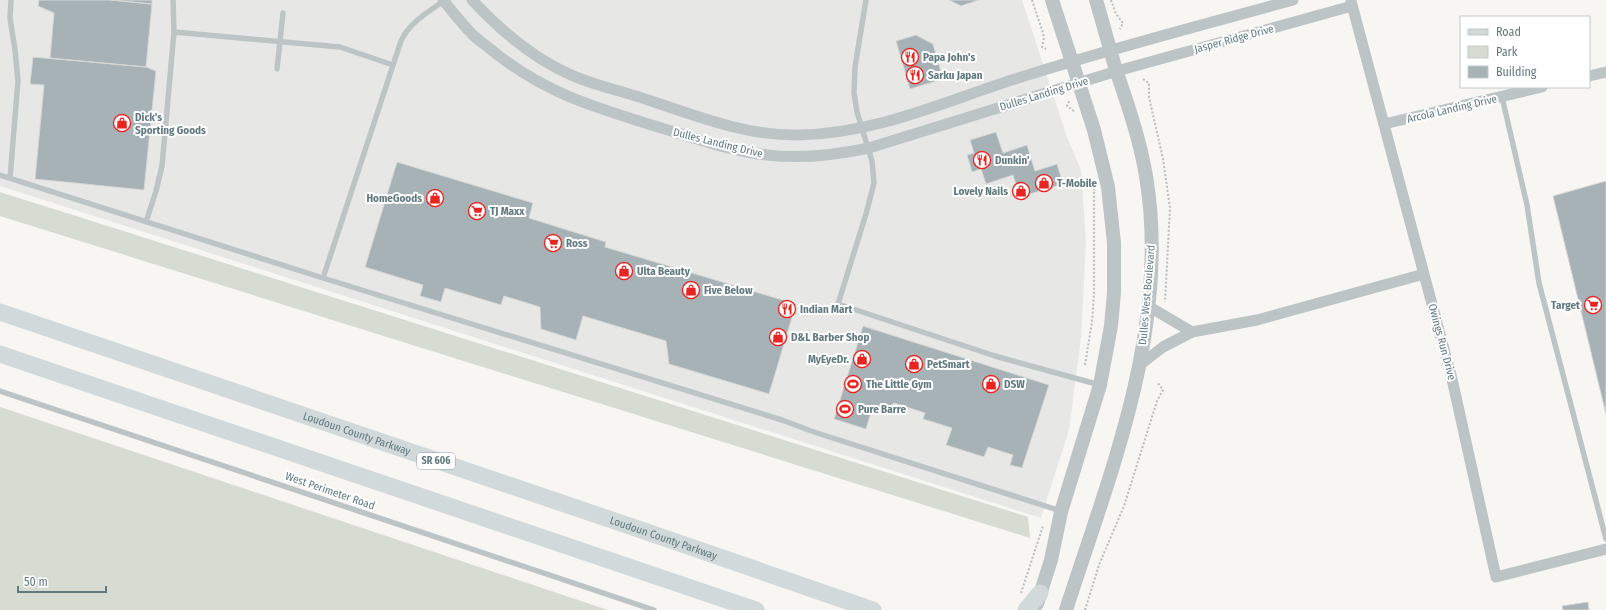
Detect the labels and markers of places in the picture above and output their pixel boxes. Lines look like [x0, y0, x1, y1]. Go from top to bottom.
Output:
restaurant icon: Papa John's [900, 47, 920, 67]
place label: Papa John's [923, 51, 975, 64]
restaurant icon: Sarku Japan [905, 65, 925, 85]
place label: Sarku Japan [928, 69, 983, 82]
place label: Dick's Sporting Goods [135, 111, 206, 137]
shop icon: Dick's Sporting Goods [112, 113, 132, 133]
restaurant icon: Dunkin' [972, 150, 992, 170]
place label: Dunkin' [995, 154, 1030, 167]
shop icon: T-Mobile [1034, 173, 1054, 193]
place label: T-Mobile [1057, 177, 1098, 190]
shop icon: Lovely Nails [1011, 181, 1031, 201]
place label: Lovely Nails [954, 185, 1008, 198]
shop icon: HomeGoods [425, 188, 445, 208]
place label: HomeGoods [366, 192, 422, 205]
supermarket icon: TJ Maxx [467, 201, 487, 221]
place label: TJ Maxx [490, 205, 525, 218]
supermarket icon: Ross [543, 233, 563, 253]
place label: Ross [566, 237, 588, 250]
shop icon: Ulta Beauty [614, 261, 634, 281]
place label: Ulta Beauty [637, 265, 691, 278]
shop icon: Five Below [681, 280, 701, 300]
place label: Five Below [704, 284, 753, 297]
supermarket icon: Target [1583, 295, 1603, 315]
restaurant icon: Indian Mart [777, 299, 797, 319]
place label: Target [1551, 299, 1580, 312]
place label: Indian Mart [800, 303, 852, 316]
shop icon: D&L Barber Shop [768, 327, 788, 347]
place label: D&L Barber Shop [791, 331, 869, 344]
shop icon: MyEyeDr. [852, 349, 872, 369]
place label: MyEyeDr. [808, 353, 849, 366]
shop icon: PetSmart [904, 354, 924, 374]
place label: PetSmart [927, 358, 970, 371]
sports icon: The Little Gym [843, 374, 863, 394]
shop icon: DSW [981, 374, 1001, 394]
place label: The Little Gym [866, 378, 932, 391]
place label: DSW [1004, 378, 1025, 391]
sports icon: Pure Barre [835, 399, 855, 419]
place label: Pure Barre [858, 403, 906, 416]

